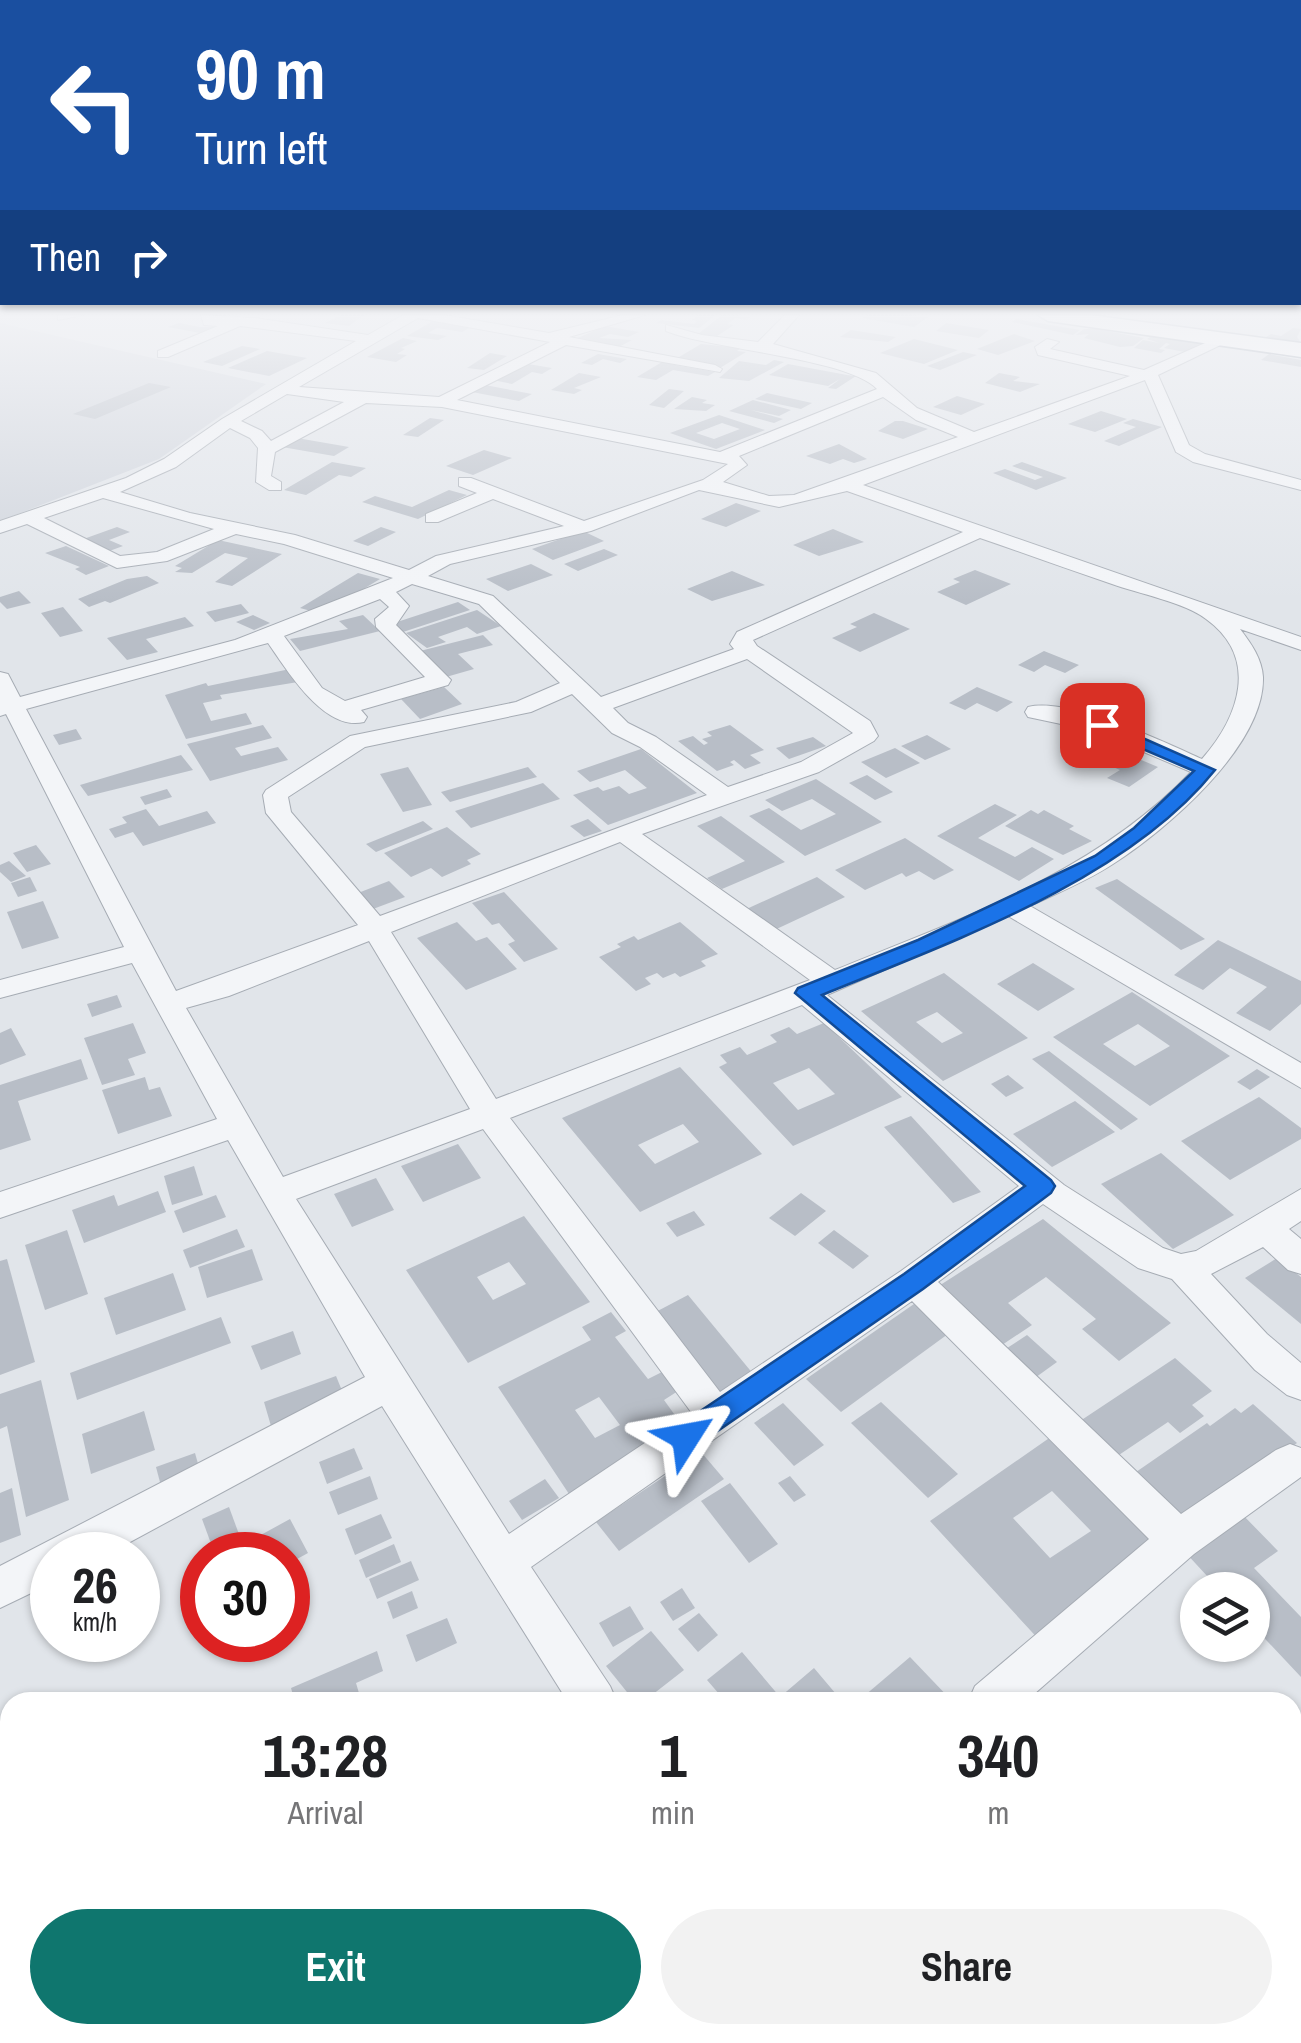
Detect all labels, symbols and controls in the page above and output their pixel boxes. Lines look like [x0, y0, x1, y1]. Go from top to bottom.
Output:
text: 90 m [195, 27, 326, 121]
icon: left [30, 40, 160, 170]
text: Turn left [195, 117, 327, 178]
icon: right [121, 230, 176, 285]
text: Then [30, 232, 101, 283]
pin [1060, 683, 1145, 768]
icon: arrive [1075, 698, 1130, 753]
position arrow [634, 1385, 738, 1489]
speed limit sign: 30 [180, 1532, 310, 1662]
text: 26 [72, 1551, 118, 1619]
map controls [1180, 1572, 1270, 1662]
button: layers [1180, 1572, 1270, 1662]
text: km/h [73, 1605, 117, 1639]
text: 13:28 [263, 1715, 388, 1796]
text: 1 [659, 1715, 687, 1796]
text: 340 [957, 1715, 1039, 1796]
text: Arrival [288, 1791, 363, 1834]
text: min [651, 1791, 695, 1834]
text: m [987, 1791, 1009, 1834]
button: Exit [30, 1909, 641, 2024]
button: Share [661, 1909, 1272, 2024]

